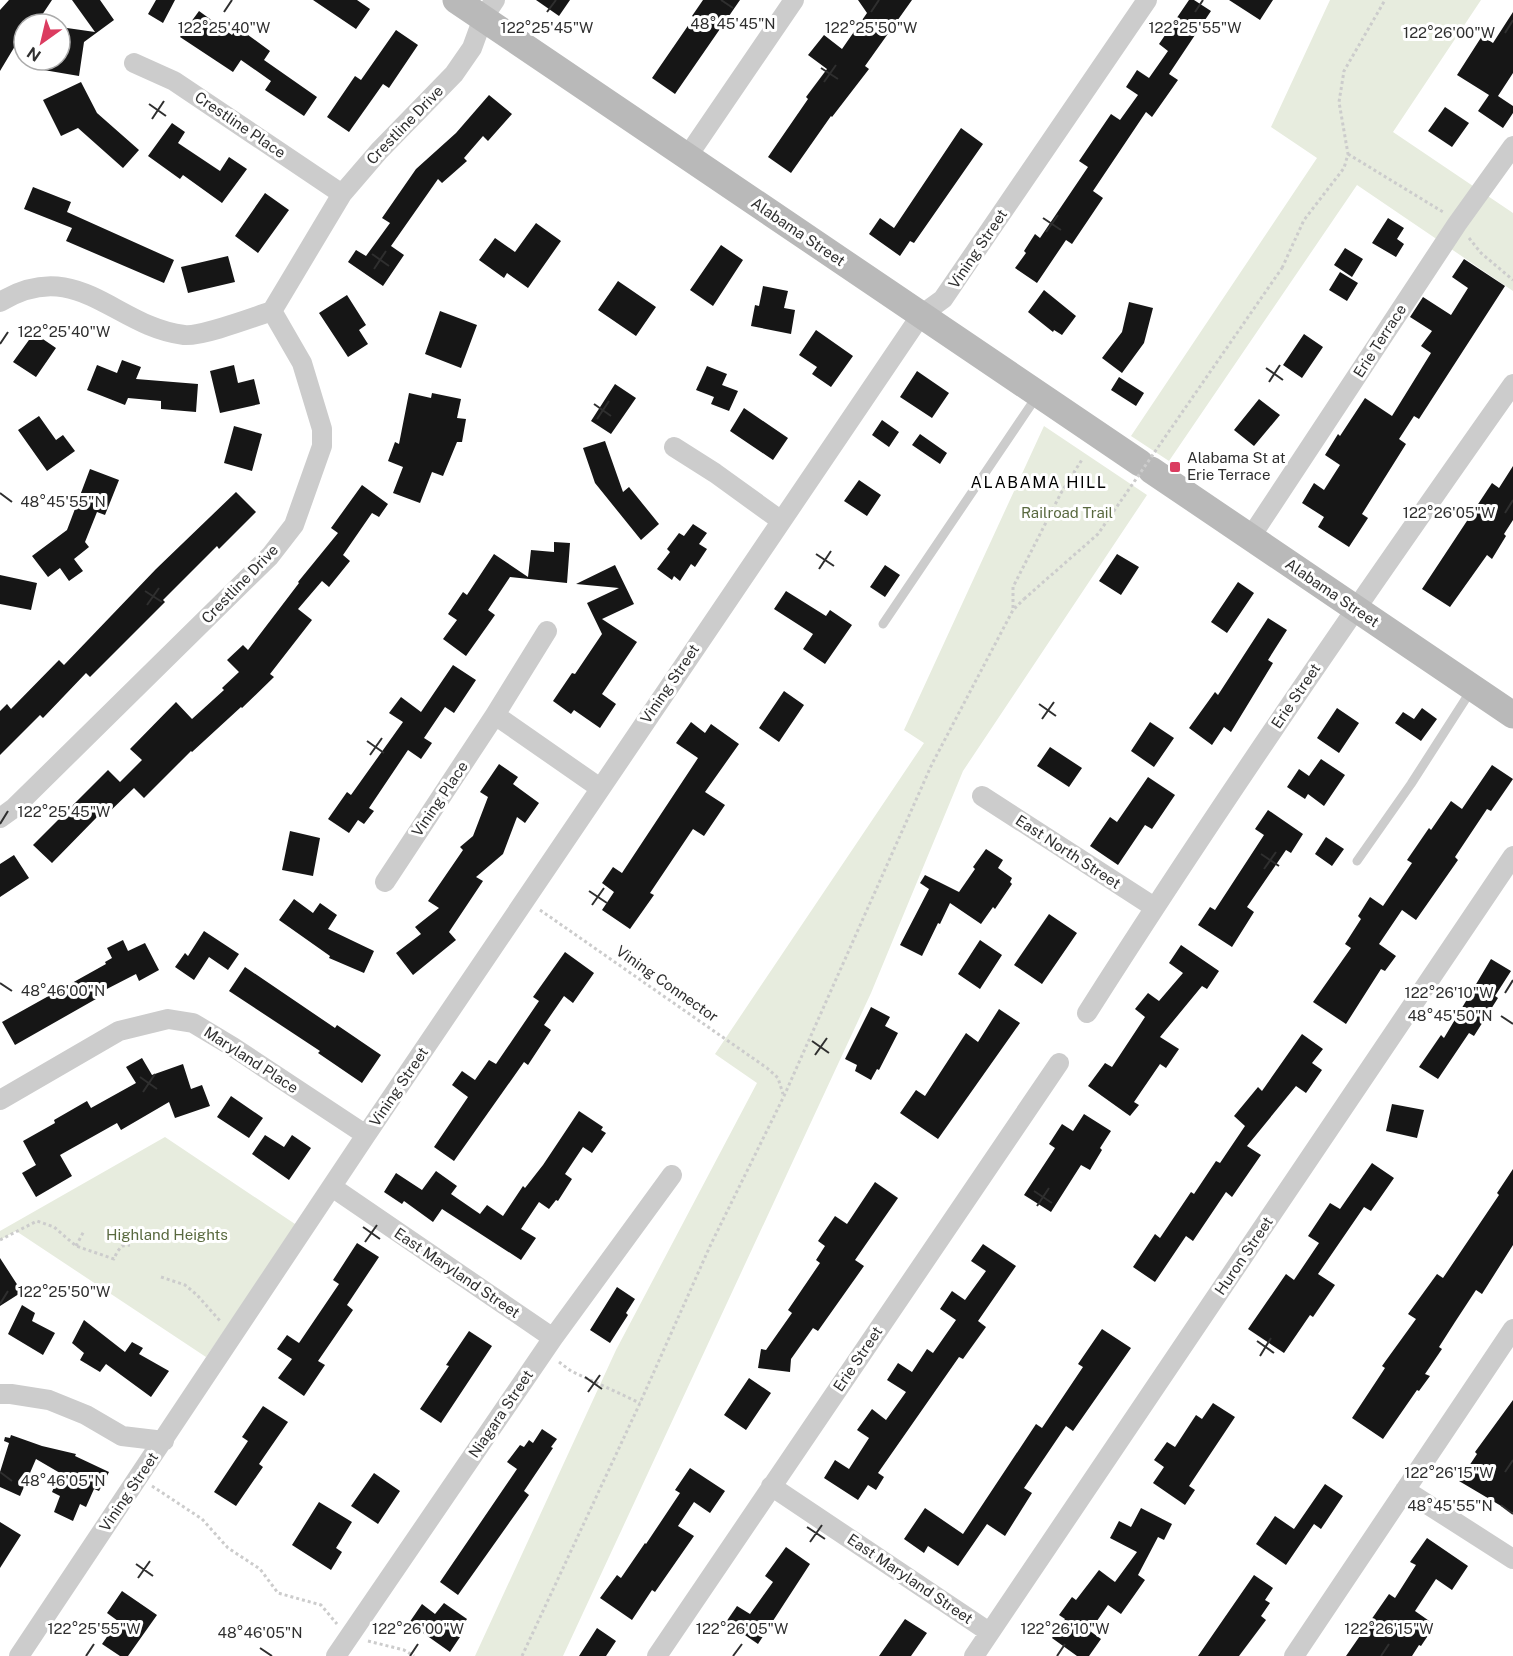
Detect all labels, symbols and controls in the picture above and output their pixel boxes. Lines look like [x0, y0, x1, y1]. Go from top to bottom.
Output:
north arrow [12, 12, 72, 72]
text: 48°45'45"N [690, 15, 776, 32]
text: 122°25'40"W [178, 19, 270, 36]
text: 122°25'45"W [501, 19, 593, 36]
text: 122°25'50"W [825, 19, 917, 36]
text: 122°25'55"W [1148, 19, 1242, 36]
text: 122°26'00"W [1403, 24, 1495, 41]
text: N [23, 43, 44, 65]
street label: Crestline Drive [363, 82, 446, 167]
street label: Crestline Place [192, 88, 289, 161]
street label: Alabama Street [748, 194, 848, 269]
street label: Vining Street [945, 206, 1010, 292]
street label: Erie Terrace [1350, 301, 1409, 380]
text: 122°25'40"W [18, 323, 110, 340]
place label: Alabama St at Erie Terrace [1187, 449, 1286, 483]
marker: Alabama St at Erie Terrace [1168, 460, 1182, 474]
district label: ALABAMA HILL [971, 473, 1107, 492]
text: 48°45'55"N [20, 493, 106, 510]
park label: Railroad Trail [1021, 504, 1113, 521]
text: 122°26'05"W [1403, 504, 1495, 521]
street label: Crestline Drive [198, 541, 281, 626]
street label: Alabama Street [1282, 555, 1382, 630]
street label: Vining Street [637, 641, 702, 727]
street label: Erie Street [1268, 660, 1324, 731]
street label: Vining Place [408, 758, 471, 840]
text: 122°25'45"W [18, 803, 110, 820]
street label: East North Street [1013, 811, 1124, 892]
street label: Vining Connector [613, 942, 722, 1025]
text: 48°46'00"N [21, 982, 105, 999]
text: 122°26'10"W [1405, 984, 1493, 1001]
text: 48°45'50"N [1407, 1007, 1493, 1024]
street label: Maryland Place [201, 1023, 301, 1096]
street label: Vining Street [366, 1044, 431, 1130]
street label: Huron Street [1211, 1213, 1276, 1298]
street label: East Maryland Street [391, 1224, 523, 1321]
park label: Highland Heights [106, 1226, 228, 1243]
text: 122°25'50"W [18, 1283, 110, 1300]
street label: Erie Street [830, 1323, 886, 1394]
street label: Niagara Street [465, 1367, 536, 1461]
street label: Vining Street [96, 1449, 161, 1535]
text: 122°26'15"W [1404, 1464, 1494, 1481]
text: 48°46'05"N [20, 1472, 106, 1489]
text: 48°45'55"N [1407, 1497, 1493, 1514]
street label: East Maryland Street [844, 1530, 976, 1627]
text: 122°25'55"W [47, 1620, 141, 1637]
text: 122°26'00"W [372, 1620, 464, 1637]
text: 122°26'05"W [696, 1620, 788, 1637]
text: 122°26'10"W [1021, 1620, 1109, 1637]
text: 122°26'15"W [1344, 1620, 1434, 1637]
text: 48°46'05"N [217, 1624, 303, 1641]

